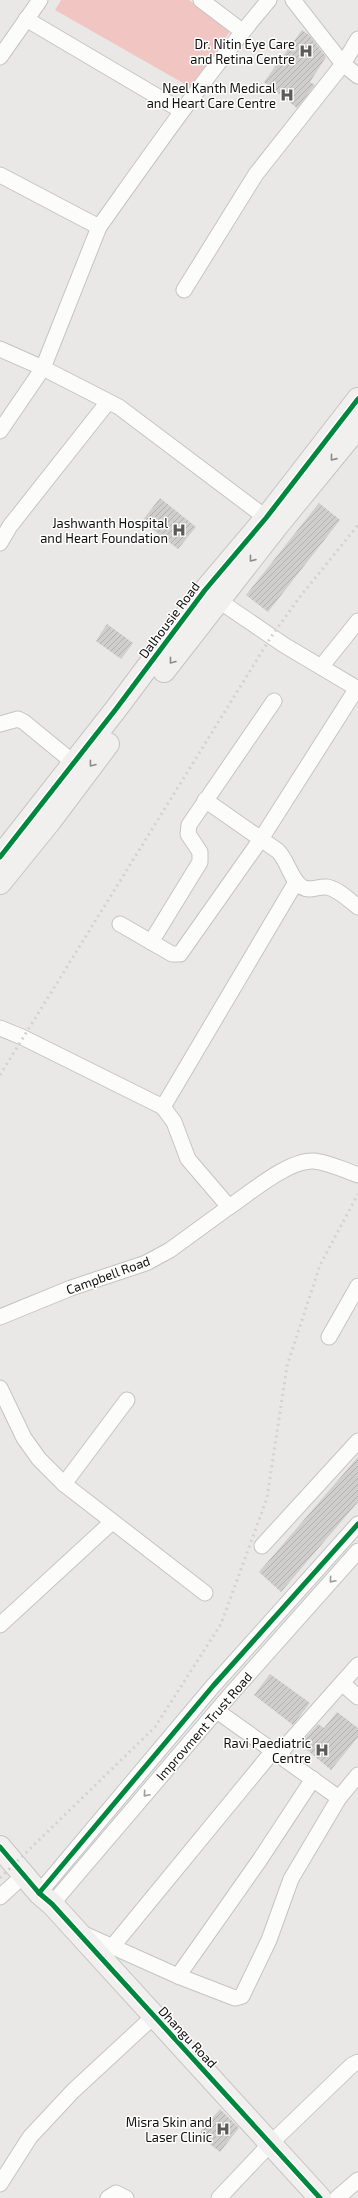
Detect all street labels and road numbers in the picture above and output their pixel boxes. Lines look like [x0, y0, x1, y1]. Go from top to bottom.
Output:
street label: Dalhousie Road [135, 579, 203, 661]
street label: Campbell Road [64, 1252, 152, 1298]
street label: Improvment Trust Road [153, 1669, 255, 1783]
street label: Dhangu Road [155, 2003, 221, 2071]

